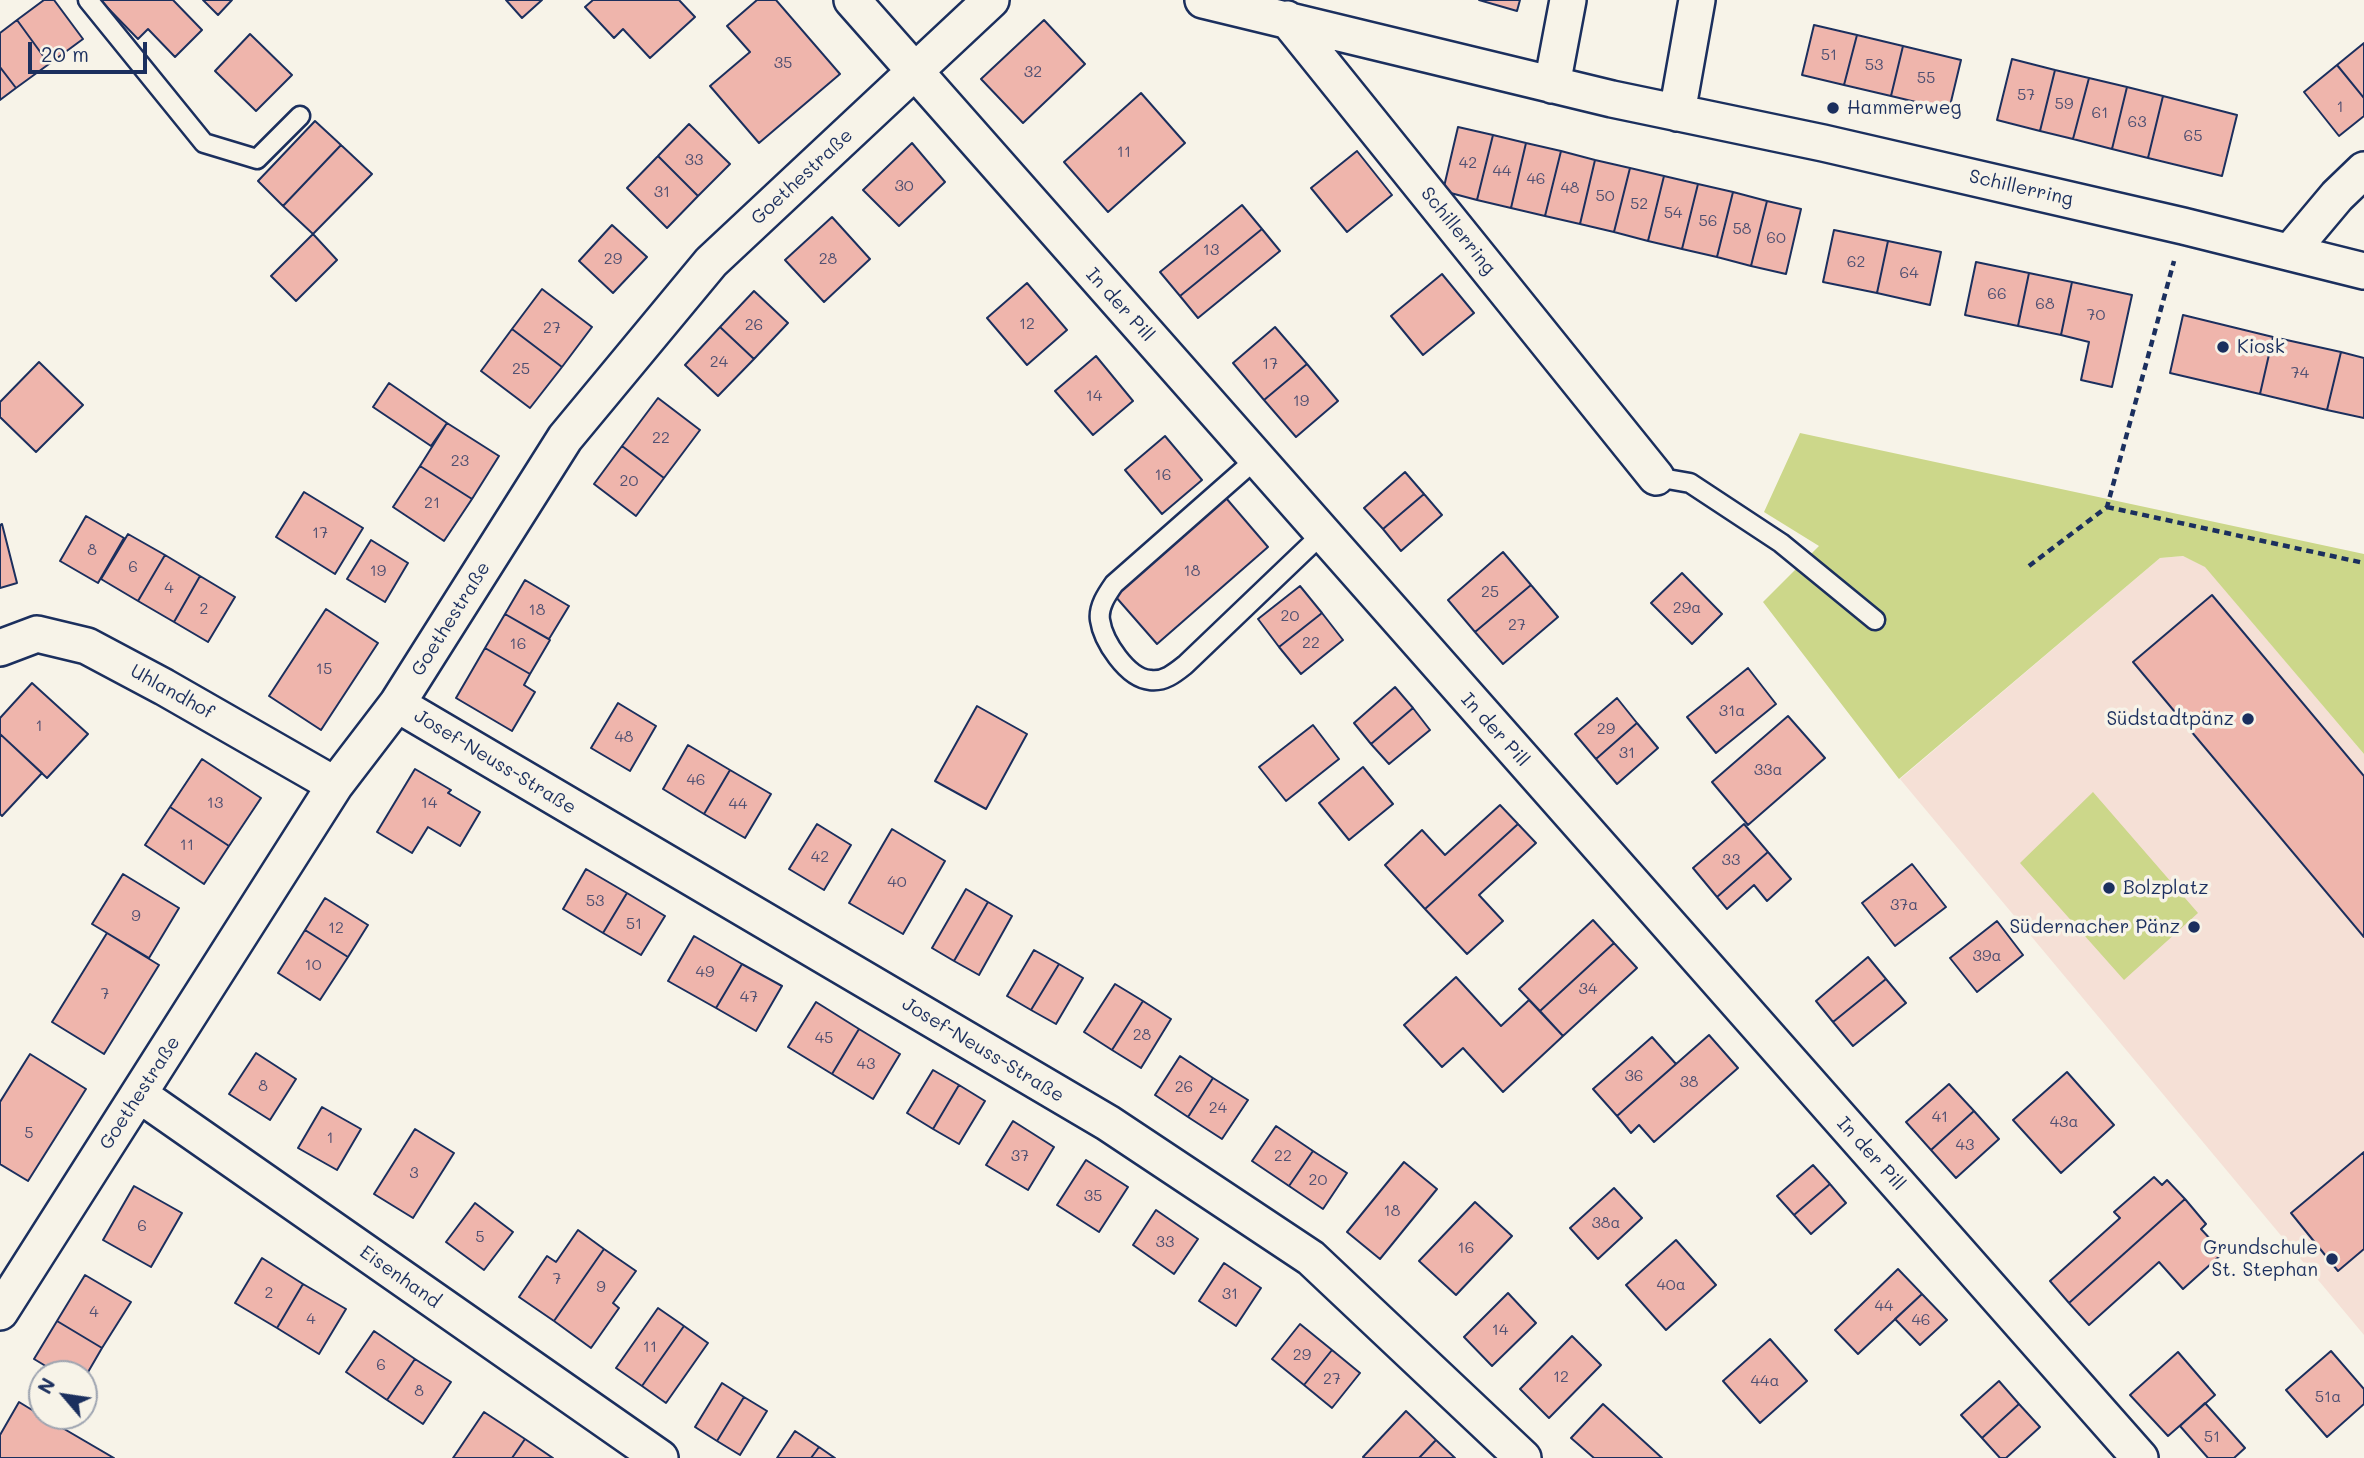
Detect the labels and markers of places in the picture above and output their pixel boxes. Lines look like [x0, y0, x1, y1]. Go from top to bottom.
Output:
place label: Hammerweg [1847, 97, 1961, 119]
marker: Hammerweg [1825, 100, 1841, 116]
place label: Kiosk [2237, 336, 2285, 358]
marker: Kiosk [2215, 339, 2231, 355]
place label: Südstadtpänz [2106, 708, 2234, 730]
marker: Südstadtpänz [2240, 711, 2256, 727]
place label: Bolzplatz [2123, 877, 2209, 899]
marker: Bolzplatz [2101, 880, 2117, 896]
place label: Südernacher Pänz [2009, 916, 2180, 938]
marker: Südernacher Pänz [2186, 919, 2202, 935]
place label: Grundschule St. Stephan [2203, 1237, 2318, 1281]
marker: Grundschule St. Stephan [2324, 1251, 2340, 1267]

